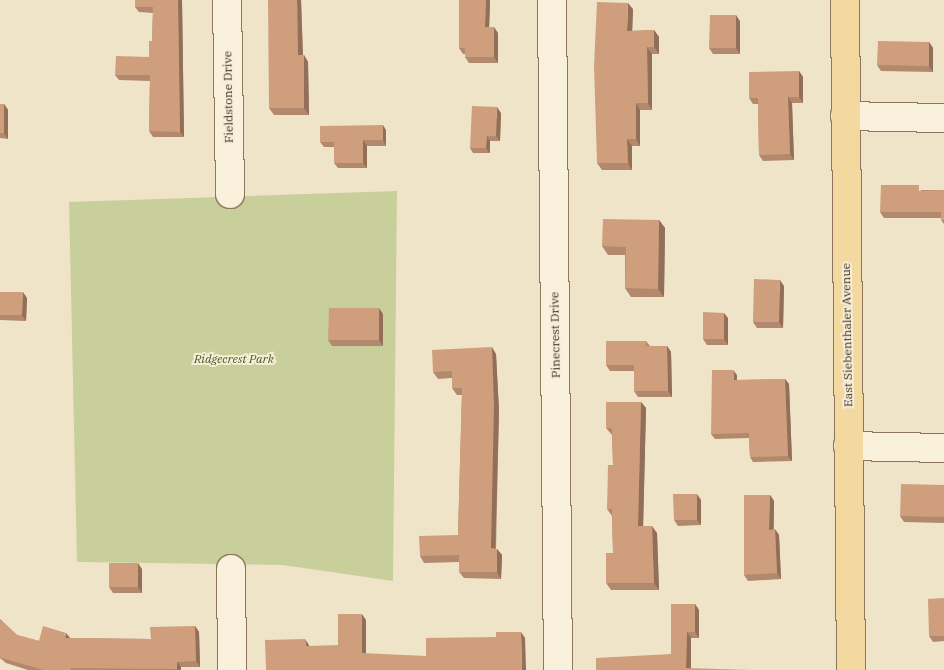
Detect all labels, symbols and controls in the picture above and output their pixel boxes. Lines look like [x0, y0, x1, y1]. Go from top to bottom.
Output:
street label: Fieldstone Drive [220, 51, 236, 143]
street label: East Siebenthaler Avenue [839, 263, 855, 407]
street label: Pinecrest Drive [547, 292, 563, 378]
park label: Ridgecrest Park [194, 352, 274, 366]

